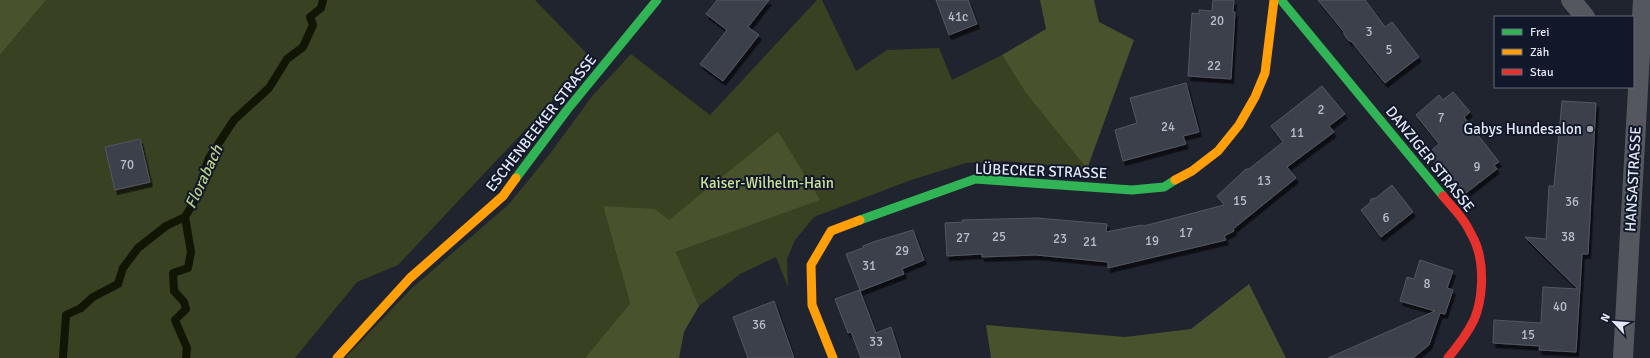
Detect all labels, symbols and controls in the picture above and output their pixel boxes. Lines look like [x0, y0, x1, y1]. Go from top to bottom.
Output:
house number: 41c [948, 9, 968, 25]
house number: 20 [1210, 13, 1224, 29]
legend [1494, 16, 1634, 88]
house number: 3 [1365, 24, 1373, 40]
text: Frei [1530, 25, 1549, 40]
house number: 5 [1385, 42, 1393, 58]
text: Zäh [1530, 45, 1549, 60]
street label: ESCHENBEEKER STRASSE [482, 51, 600, 195]
house number: 22 [1207, 58, 1221, 74]
text: Stau [1530, 65, 1554, 80]
house number: 2 [1317, 102, 1325, 118]
street label: DANZIGER STRASSE [1382, 103, 1478, 215]
house number: 7 [1437, 110, 1445, 126]
house number: 24 [1161, 119, 1175, 135]
place label: Gabys Hundesalon [1464, 120, 1582, 138]
marker: Gabys Hundesalon [1585, 124, 1595, 134]
house number: 11 [1290, 125, 1304, 141]
street label: HANSASTRASSE [1621, 126, 1645, 232]
water label: Florabach [181, 141, 228, 212]
house number: 70 [120, 157, 134, 173]
house number: 9 [1473, 159, 1481, 175]
street label: LÜBECKER STRASSE [975, 160, 1107, 182]
house number: 13 [1257, 173, 1271, 189]
park label: Kaiser-Wilhelm-Hain [700, 174, 834, 192]
house number: 15 [1233, 193, 1247, 209]
house number: 36 [1565, 194, 1579, 210]
house number: 6 [1382, 210, 1390, 226]
house number: 17 [1179, 225, 1193, 241]
house number: 25 [992, 229, 1006, 245]
house number: 38 [1561, 229, 1575, 245]
house number: 27 [956, 230, 970, 246]
house number: 23 [1053, 231, 1067, 247]
house number: 19 [1145, 233, 1159, 249]
house number: 21 [1083, 234, 1097, 250]
house number: 29 [895, 243, 909, 259]
house number: 31 [862, 258, 876, 274]
house number: 8 [1423, 276, 1431, 292]
house number: 40 [1553, 299, 1567, 315]
north arrow [1594, 302, 1634, 342]
text: N [1598, 312, 1613, 324]
house number: 36 [752, 317, 766, 333]
house number: 15 [1521, 327, 1535, 343]
house number: 33 [869, 334, 883, 350]

